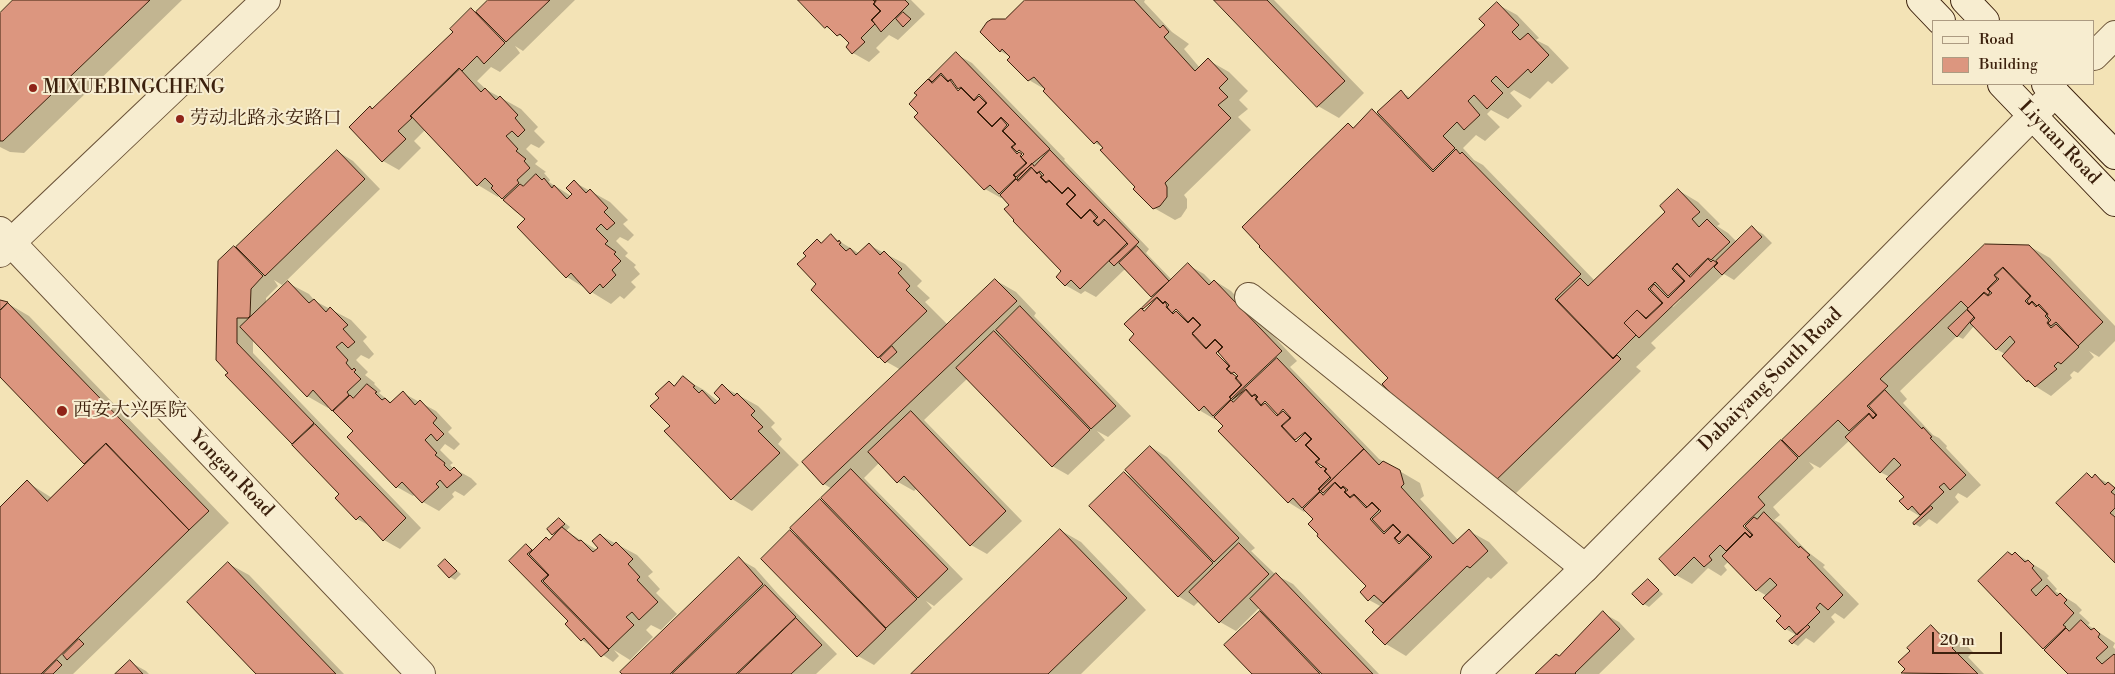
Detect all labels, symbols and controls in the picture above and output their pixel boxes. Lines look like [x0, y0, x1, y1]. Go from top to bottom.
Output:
legend [1932, 20, 2095, 85]
text: Road [1979, 30, 2014, 49]
text: Building [1979, 55, 2038, 74]
place label: MIXUEBINGCHENG [43, 77, 225, 99]
marker: MIXUEBINGCHENG [27, 82, 39, 94]
street label: Liyuan Road [2013, 96, 2105, 190]
place label: 劳动北路永安路口 [190, 108, 342, 130]
marker: 劳动北路永安路口 [174, 113, 186, 125]
street label: Dabaiyang South Road [1694, 303, 1848, 457]
place label: 西安大兴医院 [73, 400, 187, 422]
marker: 西安大兴医院 [55, 404, 69, 418]
street label: Yongan Road [184, 426, 278, 522]
scale bar [1935, 622, 2005, 654]
text: 20 m [1940, 631, 1975, 650]

